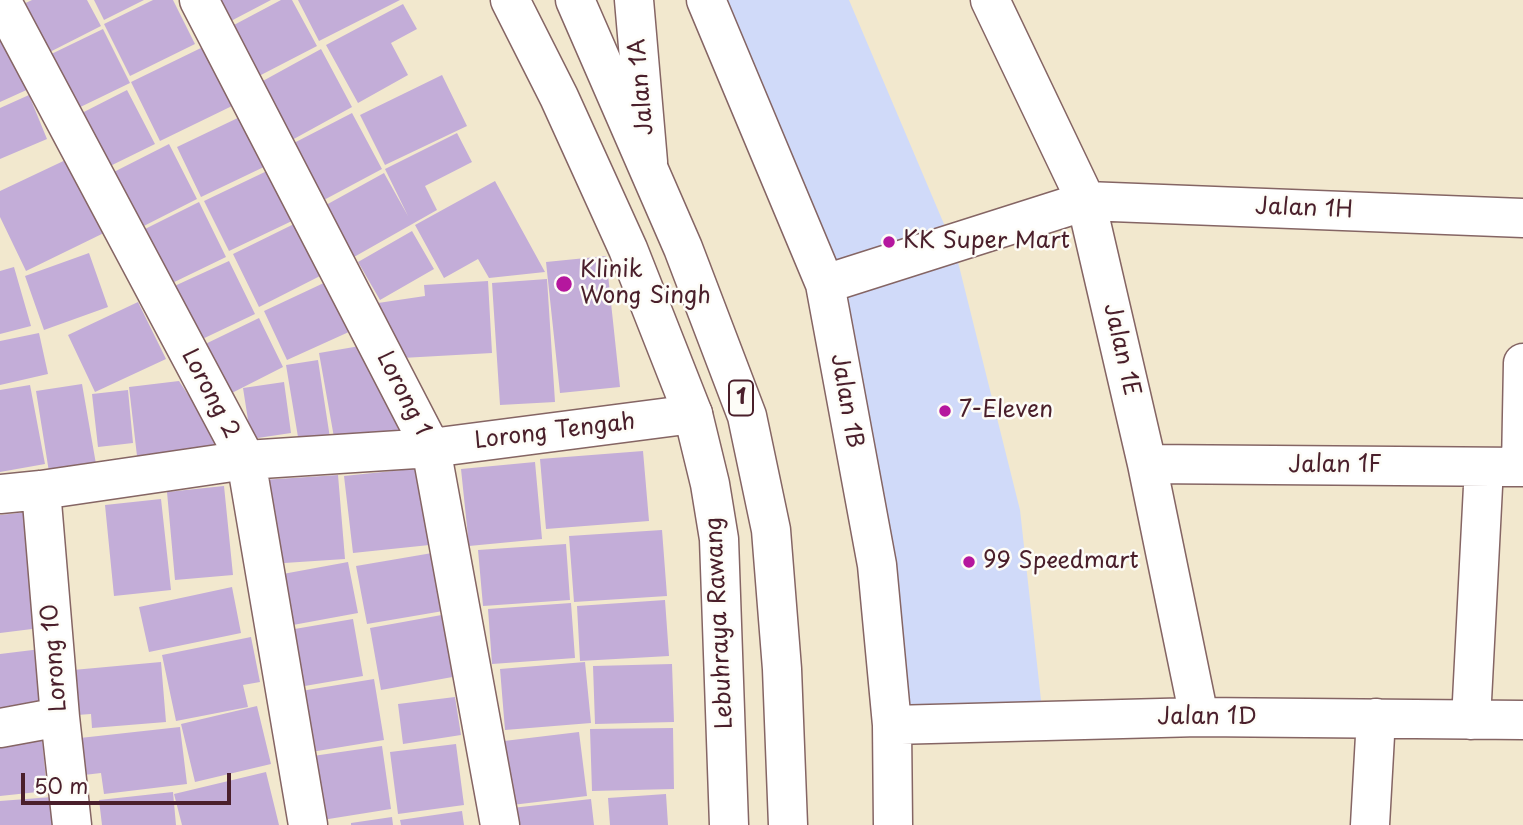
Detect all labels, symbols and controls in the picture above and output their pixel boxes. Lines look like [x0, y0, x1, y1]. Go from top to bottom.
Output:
street label: Jalan 1A [624, 38, 660, 136]
street label: Jalan 1H [1255, 193, 1353, 225]
place label: KK Super Mart [903, 228, 1070, 256]
marker: KK Super Mart [881, 234, 897, 250]
place label: Klinik Wong Singh [580, 257, 711, 311]
marker: Klinik Wong Singh [554, 274, 574, 294]
street label: Jalan 1E [1097, 301, 1145, 399]
street label: Lorong 2 [175, 345, 245, 443]
street label: Lorong 1 [370, 347, 436, 441]
street label: Jalan 1B [824, 352, 868, 450]
road number: 1 [729, 380, 753, 416]
place label: 7-Eleven [959, 397, 1053, 425]
marker: 7-Eleven [937, 403, 953, 419]
street label: Lorong Tengah [473, 408, 637, 456]
street label: Jalan 1F [1288, 452, 1382, 480]
street label: Lebuhraya Rawang [701, 516, 739, 730]
place label: 99 Speedmart [983, 548, 1139, 576]
marker: 99 Speedmart [961, 554, 977, 570]
street label: Lorong 10 [37, 603, 73, 713]
street label: Jalan 1D [1157, 704, 1257, 732]
scale bar [24, 758, 234, 802]
text: 50 m [34, 769, 88, 801]

